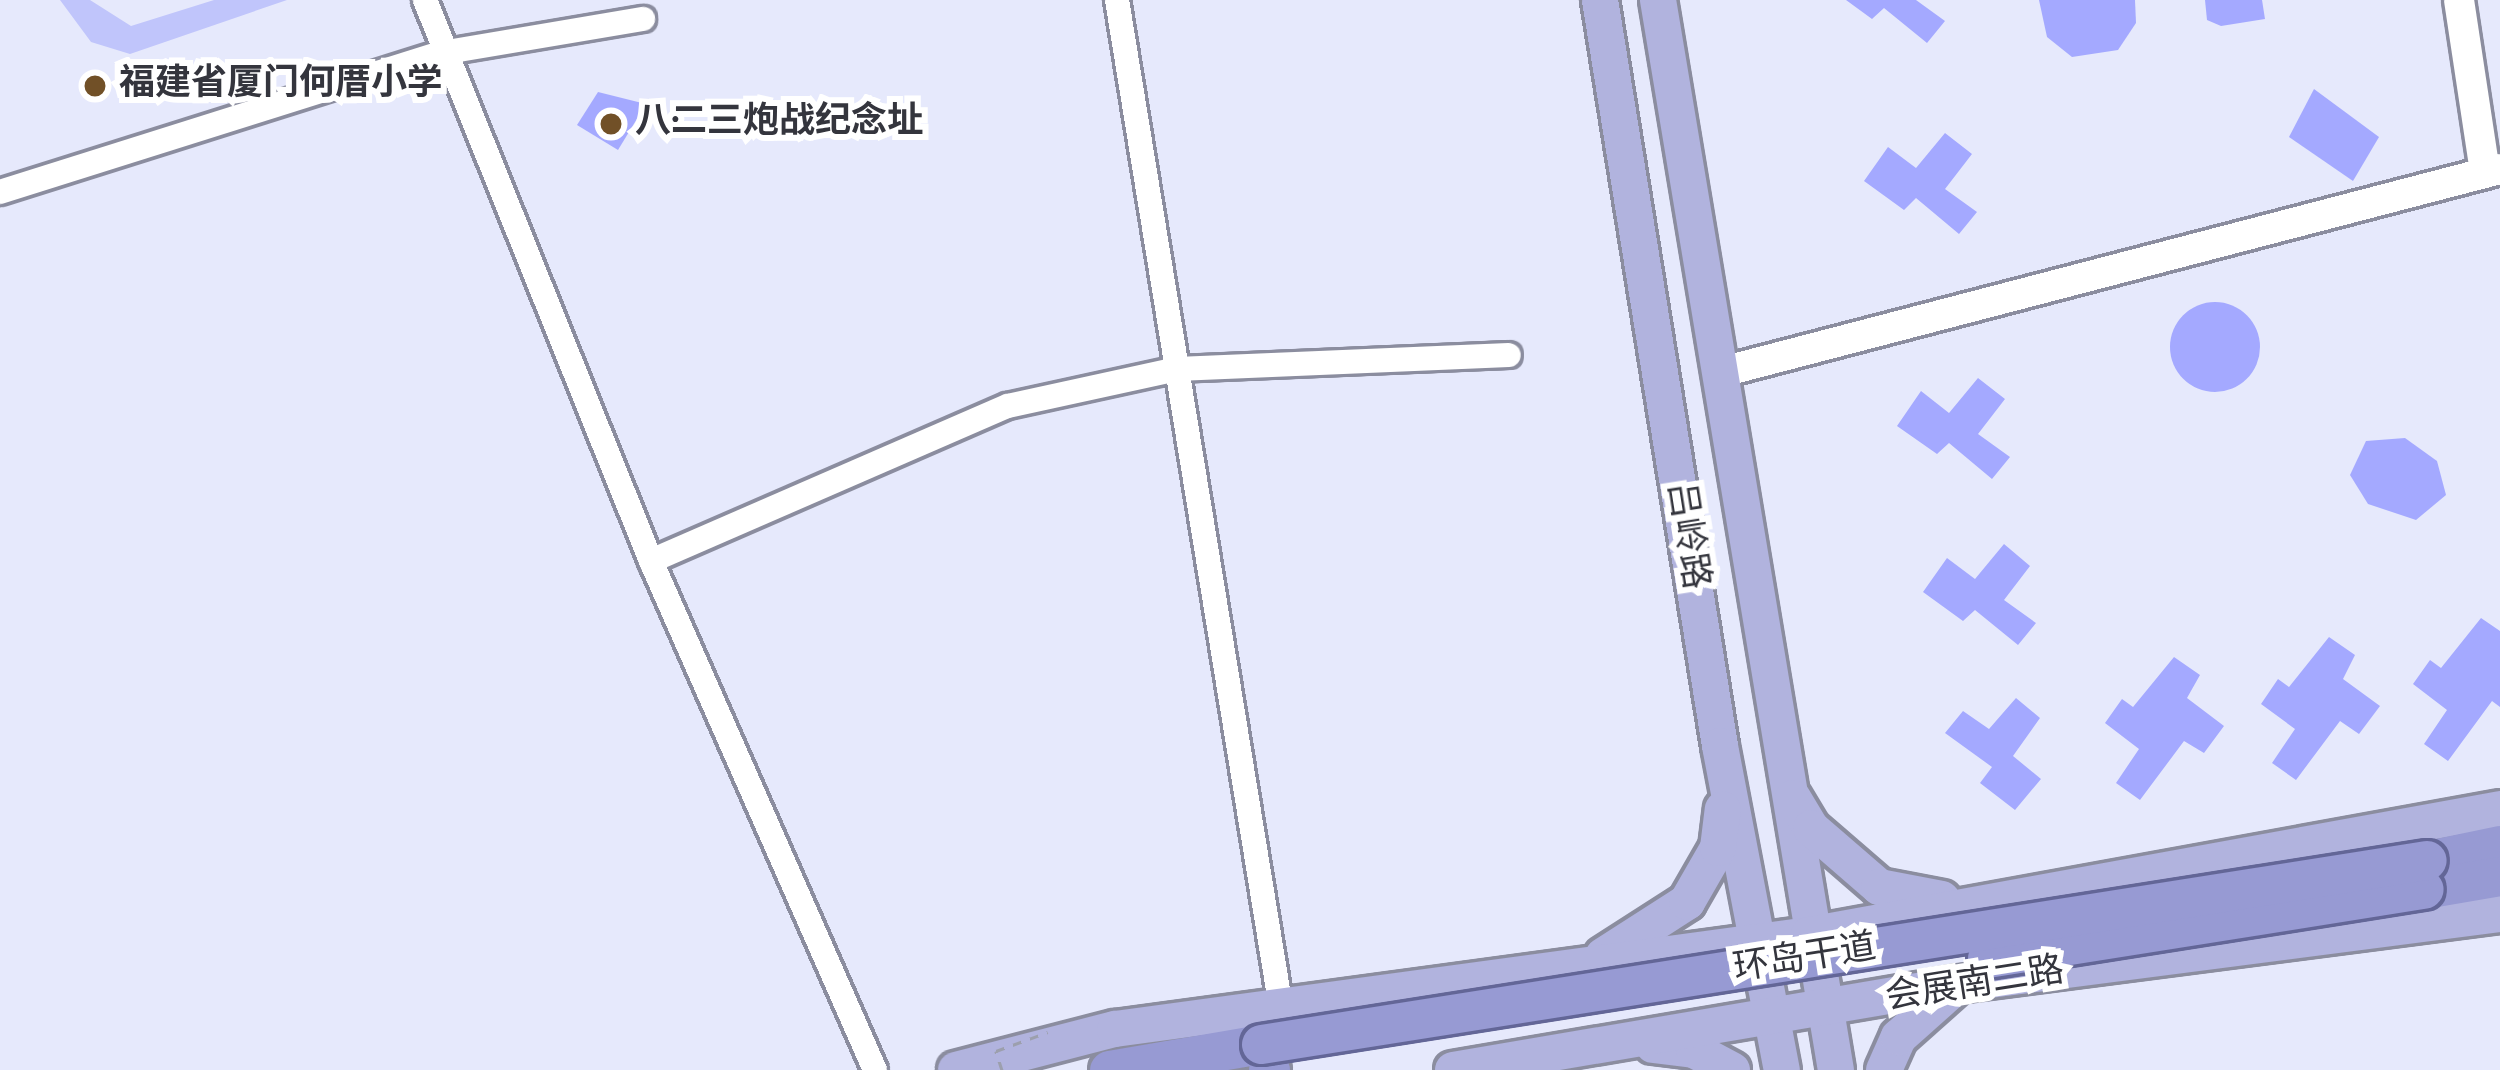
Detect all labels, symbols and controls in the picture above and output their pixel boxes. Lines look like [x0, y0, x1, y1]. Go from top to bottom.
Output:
place label: 福建省厦门何厝小学 [119, 64, 443, 108]
marker: 福建省厦门何厝小学 [82, 73, 108, 99]
place label: 八·二三炮战纪念址 [635, 102, 923, 146]
marker: 八·二三炮战纪念址 [598, 111, 624, 137]
street label: 吕岭路 [1656, 479, 1716, 593]
street label: 环岛干道 [1731, 927, 1879, 993]
street label: 会展南二路 [1883, 951, 2067, 1021]

